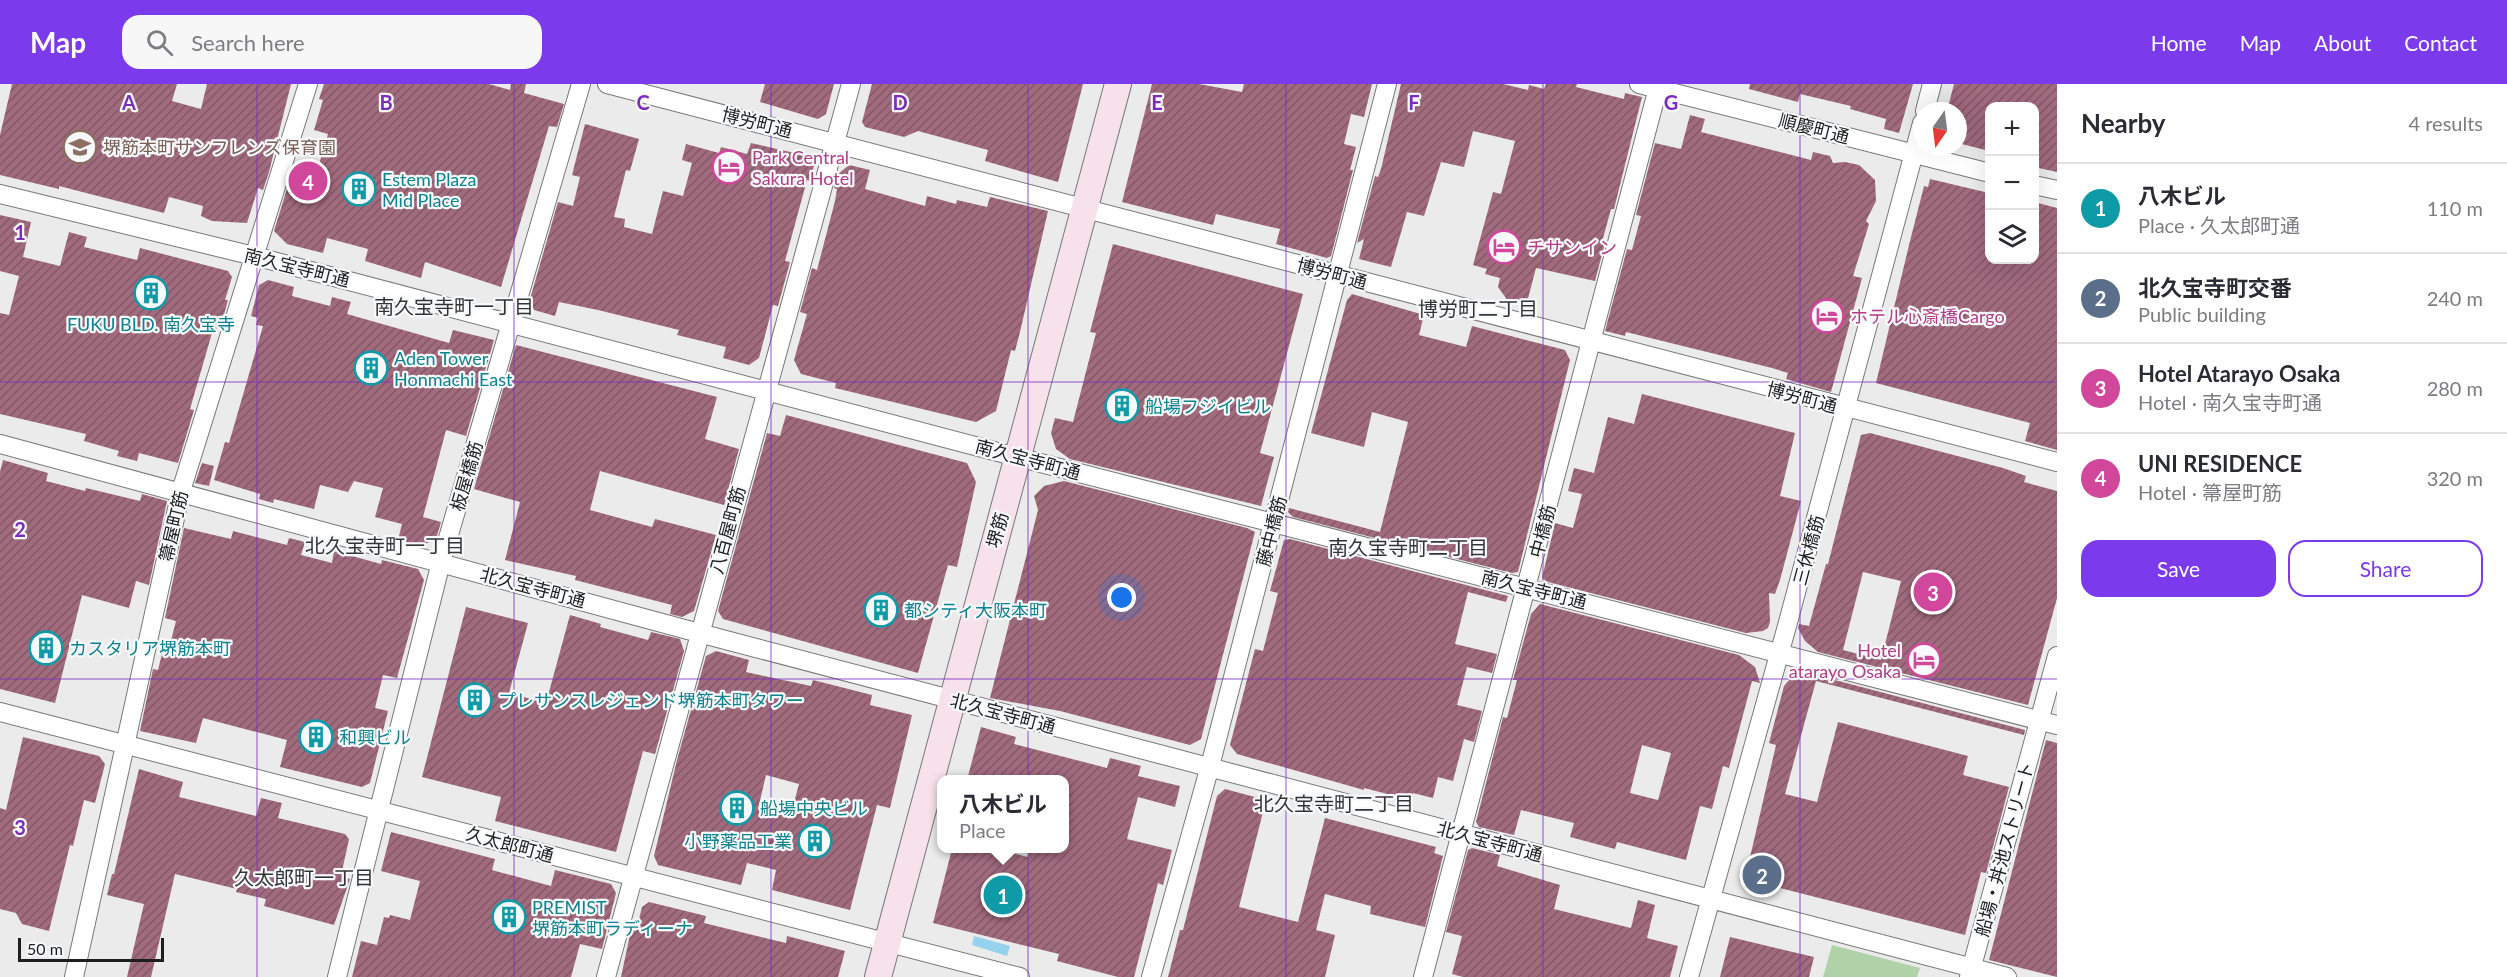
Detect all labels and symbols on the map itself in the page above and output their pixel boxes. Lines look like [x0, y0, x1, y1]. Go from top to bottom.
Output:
text: A [121, 90, 136, 114]
text: B [379, 90, 393, 114]
text: C [636, 90, 650, 114]
text: D [892, 90, 908, 114]
text: E [1151, 90, 1163, 114]
text: F [1408, 90, 1420, 114]
text: G [1664, 90, 1678, 114]
north arrow [1913, 102, 1967, 156]
street label: 博労町通 [719, 103, 795, 141]
street label: 順慶町通 [1776, 109, 1852, 147]
school or university icon: 堺筋本町サンフレンズ保育園 [62, 129, 98, 165]
place label: 堺筋本町サンフレンズ保育園 [103, 136, 336, 158]
place label: Park Central Sakura Hotel [752, 146, 853, 189]
hotel icon: Park Central Sakura Hotel [711, 149, 747, 185]
pin: 4 [288, 158, 328, 204]
place label: Estem Plaza Mid Place [382, 168, 476, 211]
building icon: Estem Plaza Mid Place [341, 171, 377, 207]
text: 1 [14, 220, 26, 244]
hotel icon: チサンイン [1486, 229, 1522, 265]
place label: チサンイン [1527, 236, 1617, 258]
street label: 南久宝寺町通 [242, 243, 352, 291]
street label: 博労町通 [1294, 253, 1370, 293]
building icon: FUKU BLD. 南久宝寺 [133, 275, 169, 311]
district label: 南久宝寺町一丁目 [374, 294, 534, 318]
district label: 博労町二丁目 [1418, 296, 1538, 320]
hotel icon: ホテル心斎橋Cargo [1809, 298, 1845, 334]
place label: ホテル心斎橋Cargo [1850, 305, 2005, 327]
place label: FUKU BLD. 南久宝寺 [67, 313, 235, 335]
place label: Aden Tower Honmachi East [394, 347, 513, 390]
building icon: Aden Tower Honmachi East [353, 350, 389, 386]
street label: 博労町通 [1764, 377, 1840, 417]
building icon: 船場フジイビル [1104, 388, 1140, 424]
place label: 船場フジイビル [1145, 395, 1271, 417]
street label: 南久宝寺町通 [973, 434, 1083, 484]
street label: 板屋橋筋 [446, 438, 486, 514]
street label: 八百屋町筋 [705, 484, 749, 576]
street label: 箒屋町筋 [154, 488, 192, 564]
street label: 藤中橋筋 [1252, 493, 1290, 569]
street label: 中橋筋 [1524, 502, 1560, 560]
street label: 堺筋 [982, 510, 1012, 550]
street label: 三休橋筋 [1788, 512, 1828, 588]
text: 2 [14, 517, 26, 541]
district label: 北久宝寺町一丁目 [305, 533, 465, 557]
district label: 南久宝寺町二丁目 [1328, 535, 1488, 559]
street label: 北久宝寺町通 [478, 562, 588, 612]
street label: 南久宝寺町通 [1479, 565, 1589, 613]
pin: 3 [1914, 570, 1952, 614]
your location [1107, 583, 1136, 612]
building icon: 都シティ大阪本町 [863, 592, 899, 628]
place label: 都シティ大阪本町 [904, 599, 1047, 621]
building icon: カスタリア堺筋本町 [28, 630, 64, 666]
place label: カスタリア堺筋本町 [69, 637, 231, 659]
place label: Hotel atarayo Osaka [1789, 639, 1901, 682]
hotel icon: Hotel atarayo Osaka [1906, 642, 1942, 678]
building icon: プレサンスレジェンド堺筋本町タワー [457, 682, 493, 718]
street label: 北久宝寺町通 [948, 688, 1058, 738]
place label: プレサンスレジェンド堺筋本町タワー [498, 689, 804, 711]
building icon: 和興ビル [298, 719, 334, 755]
place label: 和興ビル [339, 726, 411, 748]
street label: 船場・丼池ストリート [1970, 759, 2038, 939]
building icon: 船場中央ビル [719, 790, 755, 826]
district label: 北久宝寺町二丁目 [1254, 791, 1414, 815]
place label: 船場中央ビル [760, 797, 868, 819]
text: 3 [14, 815, 26, 839]
street label: 北久宝寺町通 [1435, 816, 1545, 866]
street label: 久太郎町通 [464, 822, 556, 866]
building icon: 小野薬品工業 [797, 823, 833, 859]
place label: 小野薬品工業 [684, 830, 792, 852]
pin: 2 [1742, 852, 1782, 898]
district label: 久太郎町一丁目 [234, 865, 374, 889]
pin: 1 [984, 872, 1022, 918]
place label: PREMIST 堺筋本町ラディーナ [532, 896, 693, 939]
building icon: PREMIST 堺筋本町ラディーナ [491, 899, 527, 935]
scale bar [18, 935, 164, 962]

